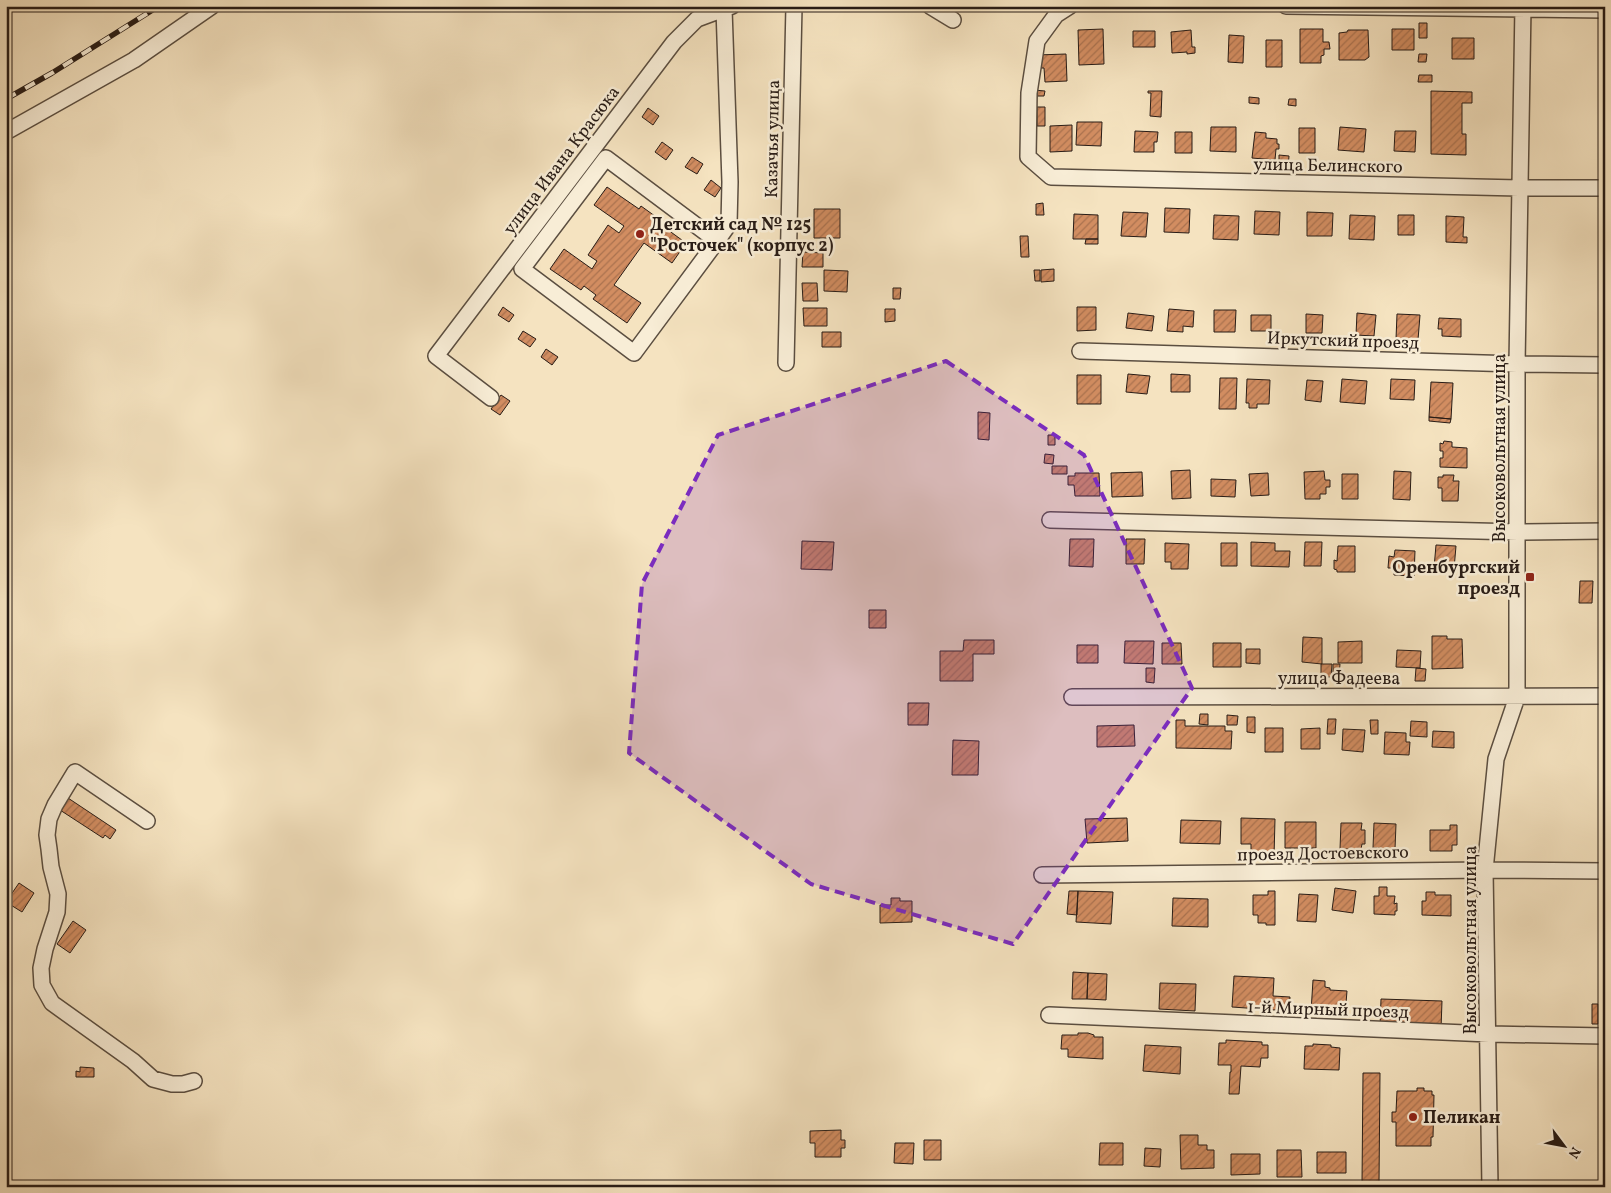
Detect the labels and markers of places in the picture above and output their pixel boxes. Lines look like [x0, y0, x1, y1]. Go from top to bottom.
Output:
place label: Детский сад № 125 "Росточек" (корпус 2) [650, 213, 834, 259]
marker: Детский сад № 125 "Росточек" (корпус 2) [634, 228, 646, 240]
place label: Оренбургский проезд [1392, 556, 1520, 602]
marker: Оренбургский проезд [1524, 571, 1536, 583]
place label: Пеликан [1423, 1106, 1501, 1131]
marker: Пеликан [1407, 1111, 1419, 1123]

